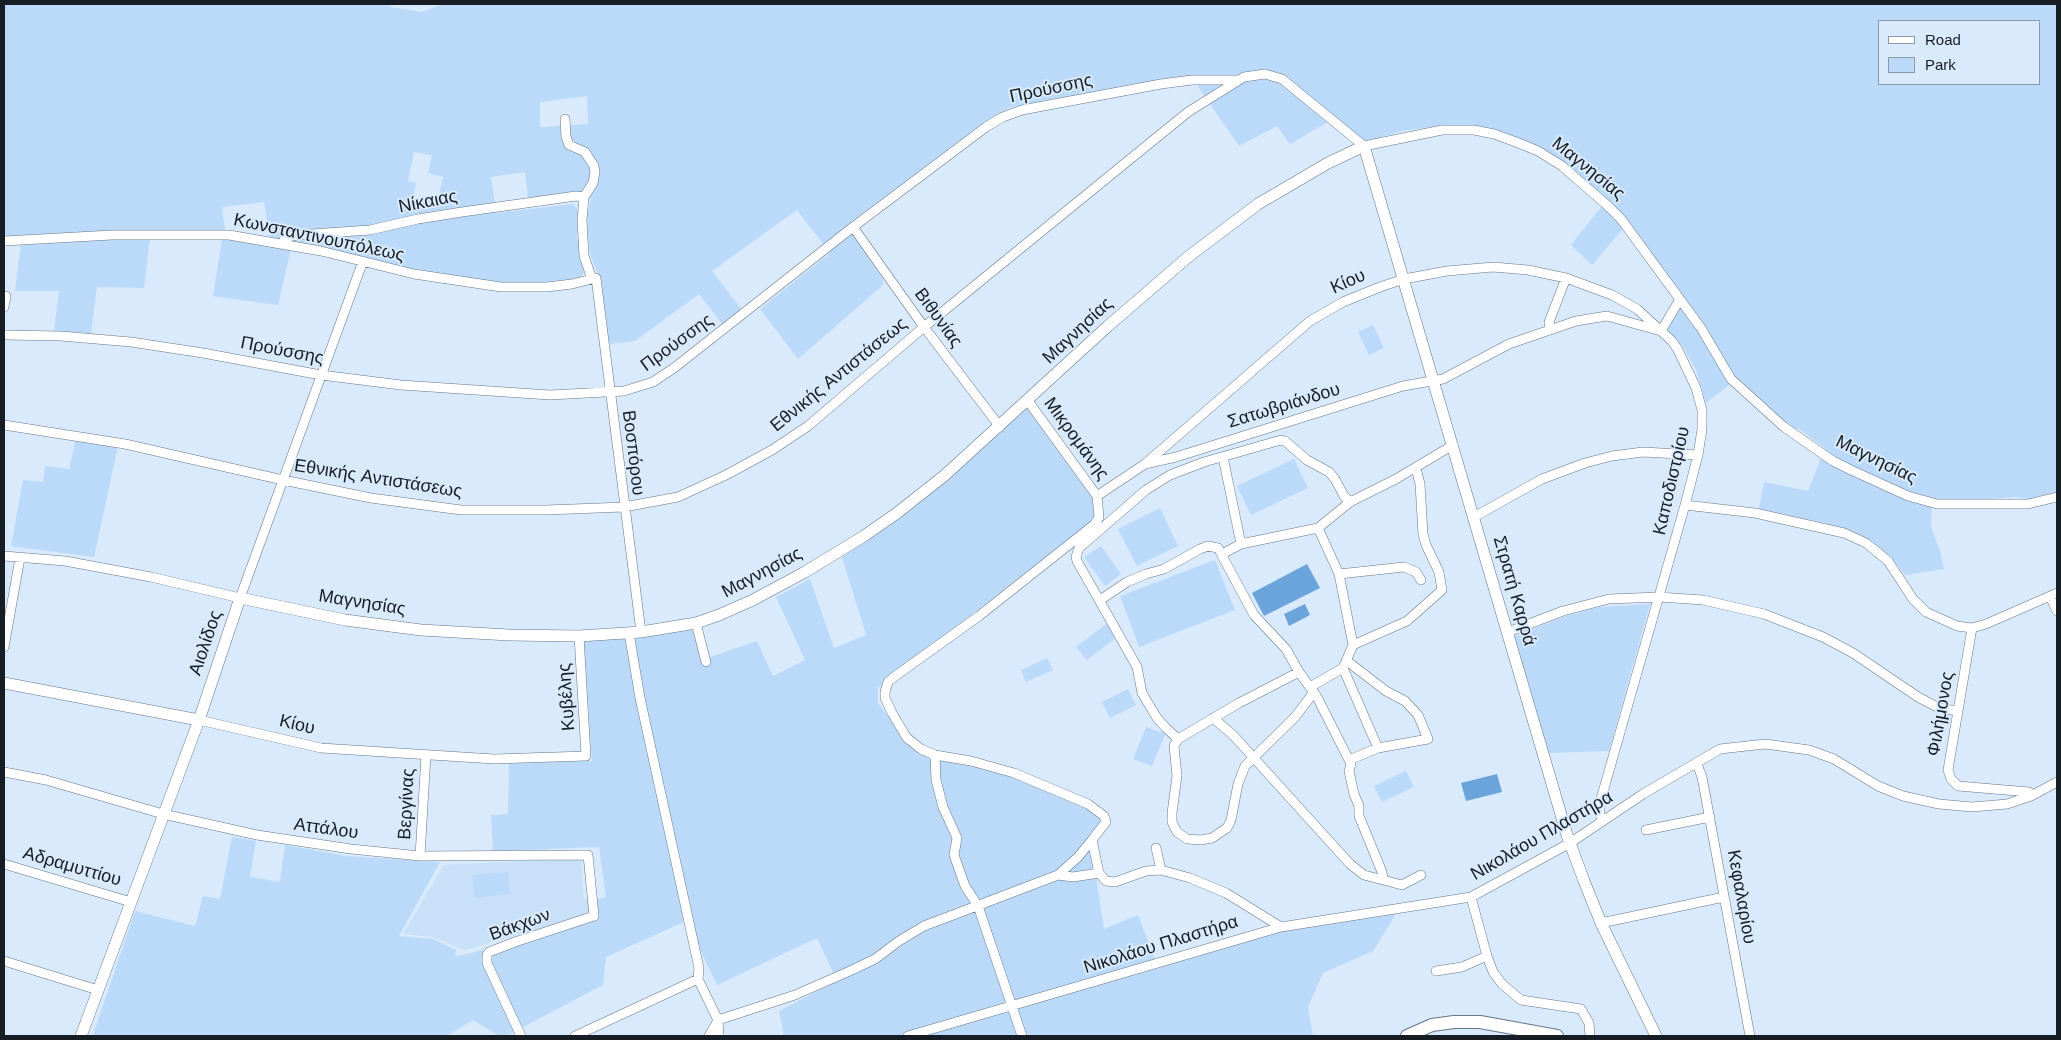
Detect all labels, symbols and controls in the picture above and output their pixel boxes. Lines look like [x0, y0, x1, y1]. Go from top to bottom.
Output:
legend [1878, 20, 2041, 85]
text: Road [1925, 31, 1961, 48]
text: Park [1925, 56, 1956, 73]
street label: Προύσσης [1008, 70, 1094, 108]
street label: Μαγνησίας [1547, 133, 1629, 205]
street label: Νίκαιας [397, 186, 459, 218]
street label: Κωνσταντινουπόλεως [232, 209, 406, 267]
street label: Κίου [1327, 265, 1369, 299]
street label: Βιθυνίας [909, 284, 967, 352]
street label: Μαγνησίας [1039, 293, 1117, 369]
street label: Προύσσης [637, 310, 717, 376]
street label: Εθνικής Αντιστάσεως [766, 313, 912, 437]
street label: Προύσσης [239, 332, 325, 370]
street label: Σατωβριάνδου [1225, 379, 1343, 433]
street label: Μικρομάνης [1039, 394, 1113, 484]
street label: Βοσπόρου [617, 409, 649, 497]
street label: Καποδιστρίου [1649, 425, 1695, 537]
street label: Μαγνησίας [1832, 431, 1920, 489]
street label: Εθνικής Αντιστάσεως [292, 455, 464, 503]
street label: Στρατή Καρρά [1488, 534, 1540, 648]
street label: Μαγνησίας [718, 543, 806, 603]
street label: Μαγνησίας [317, 585, 407, 621]
street label: Αιολίδος [185, 608, 227, 678]
street label: Κυβέλης [554, 662, 580, 732]
street label: Φιλήμονος [1923, 670, 1959, 758]
street label: Κίου [277, 710, 317, 740]
street label: Βεργίνας [394, 768, 420, 840]
street label: Νικολάου Πλαστήρα [1467, 787, 1617, 885]
street label: Αττάλου [292, 814, 360, 844]
street label: Αδραμυττίου [20, 843, 124, 891]
street label: Κεφαλαρίου [1722, 848, 1760, 946]
street label: Βάκχων [487, 904, 553, 946]
street label: Νικολάου Πλαστήρα [1081, 911, 1241, 979]

